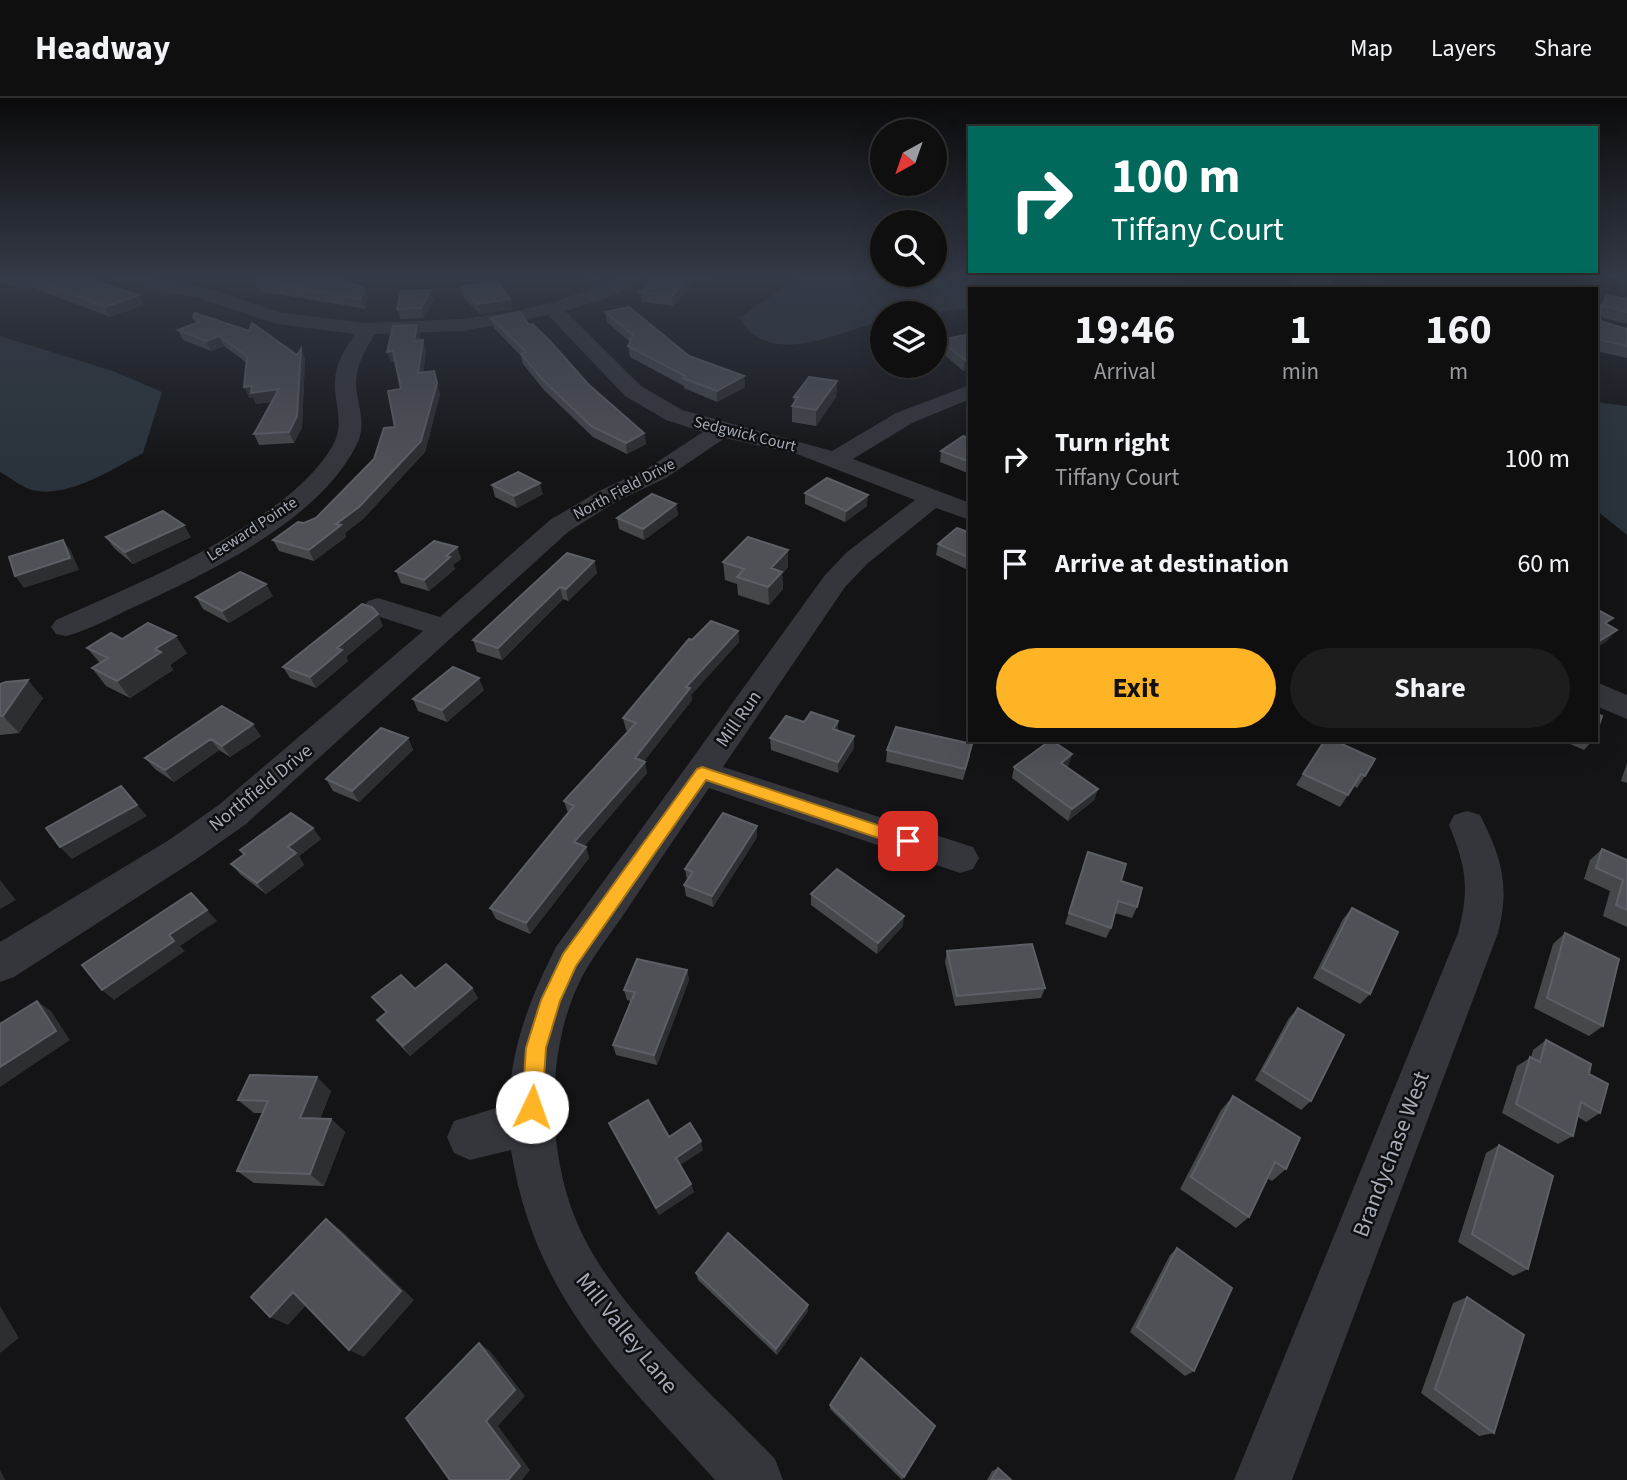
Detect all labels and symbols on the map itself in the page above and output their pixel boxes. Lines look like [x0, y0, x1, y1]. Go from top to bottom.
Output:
north arrow [870, 119, 947, 196]
street label: Sedgwick Court [692, 411, 799, 457]
street label: North Field Drive [569, 453, 679, 525]
street label: Leeward Pointe [203, 492, 301, 566]
street label: Mill Run [710, 685, 768, 753]
street label: Northfield Drive [204, 738, 318, 838]
pin [878, 811, 938, 871]
street label: Brandychase West [1344, 1066, 1438, 1242]
position arrow [495, 1070, 569, 1144]
street label: Mill Valley Lane [568, 1265, 686, 1401]

